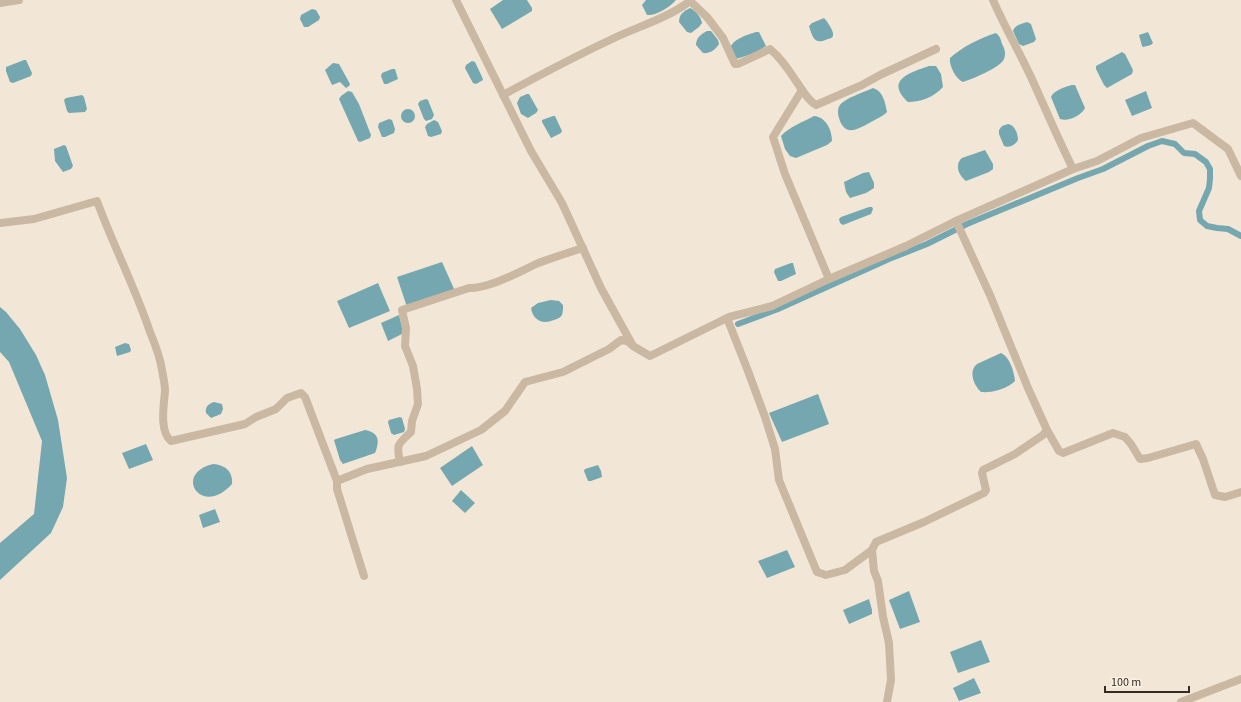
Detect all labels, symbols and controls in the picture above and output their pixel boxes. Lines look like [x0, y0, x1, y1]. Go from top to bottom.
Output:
scale bar [1105, 668, 1189, 694]
text: 100 m [1111, 674, 1141, 691]

